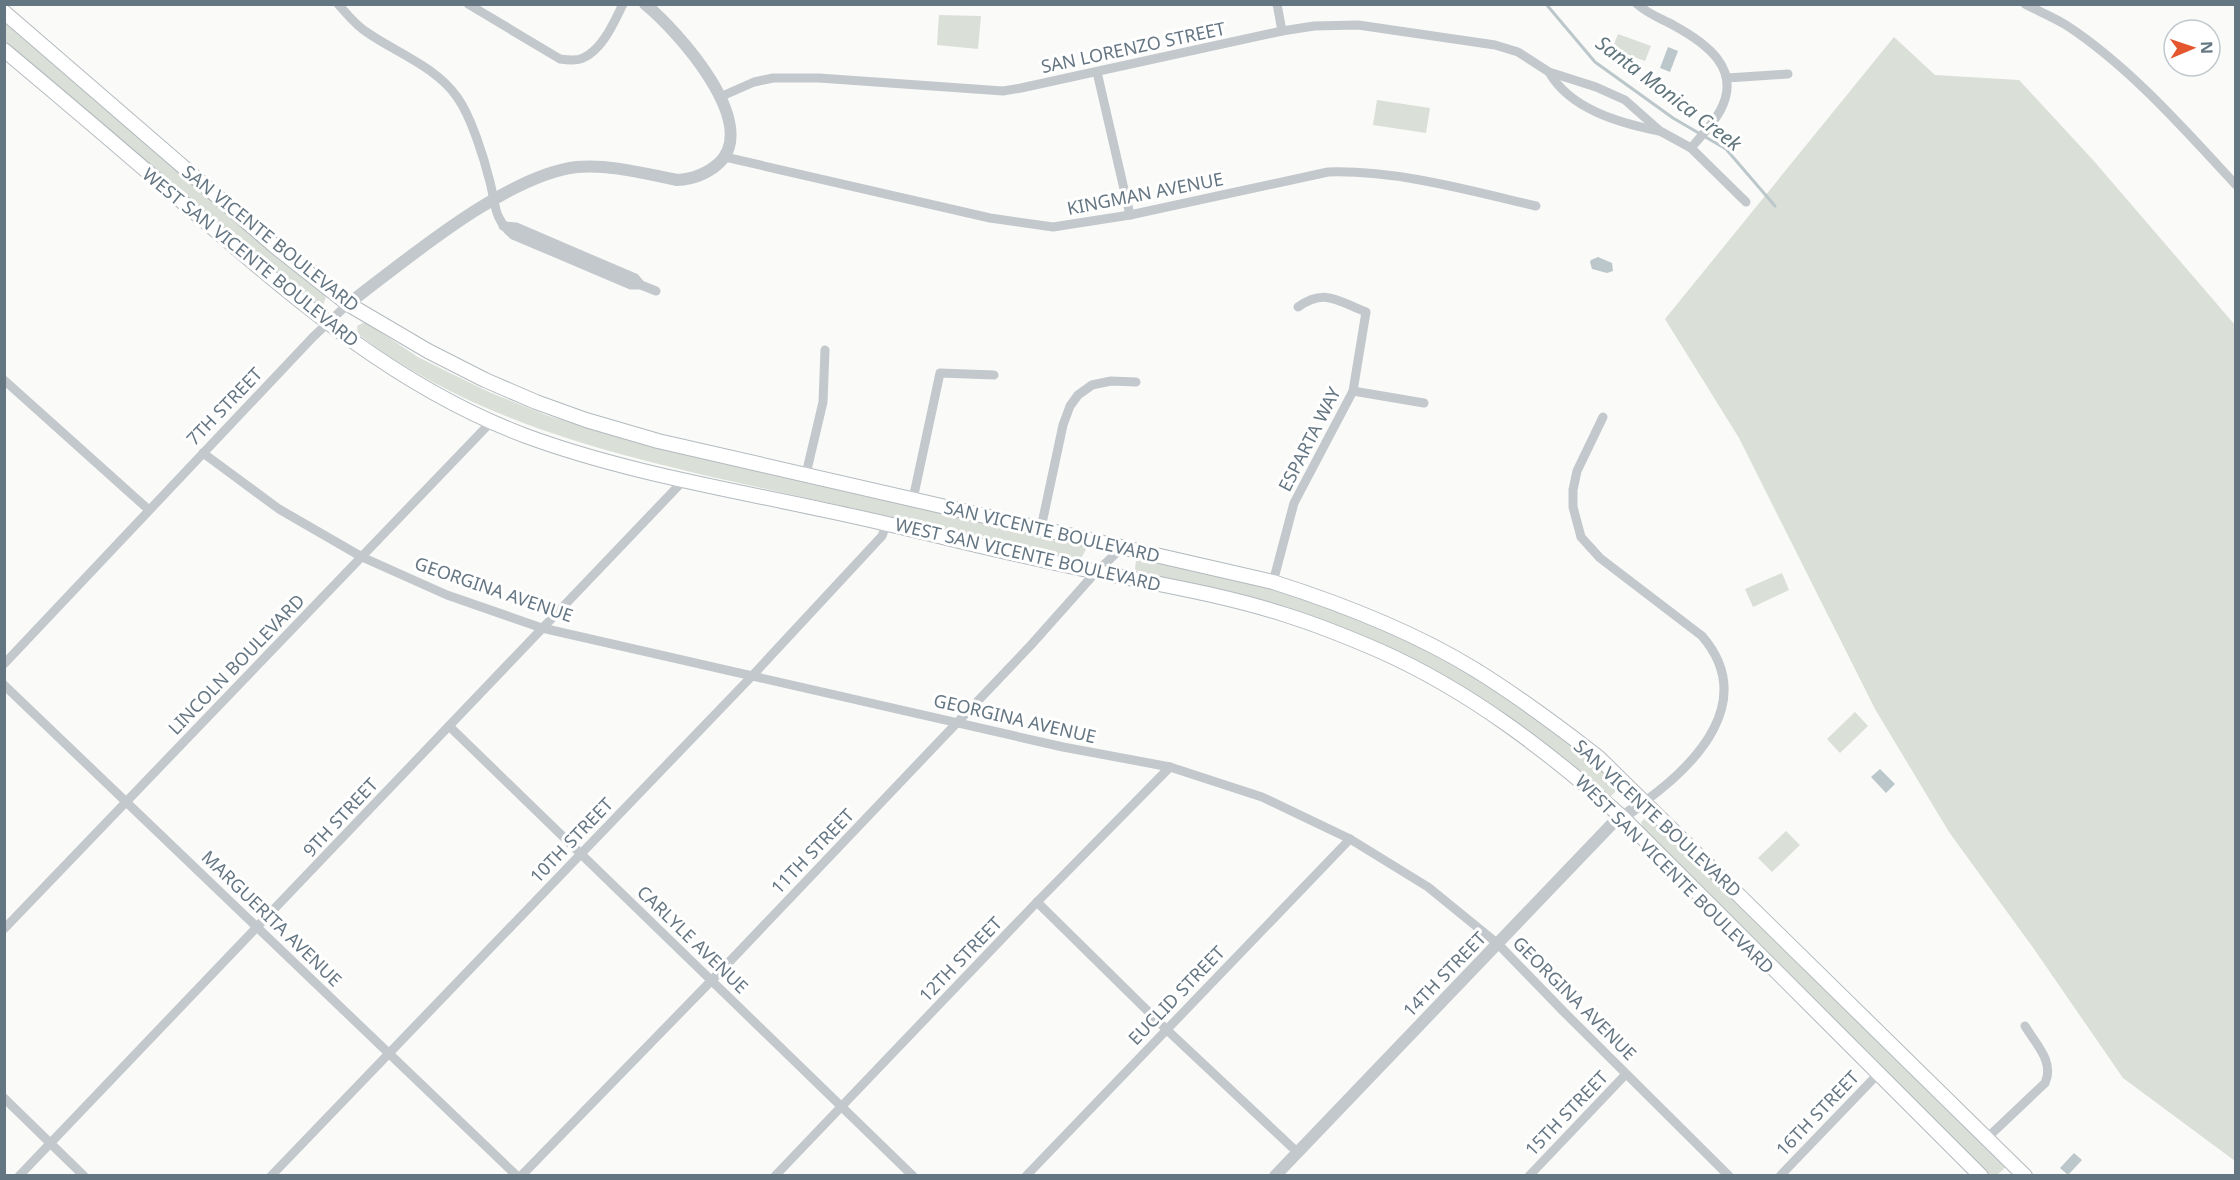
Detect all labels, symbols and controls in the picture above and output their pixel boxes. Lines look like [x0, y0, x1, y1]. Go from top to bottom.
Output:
street label: SAN LORENZO STREET [1039, 16, 1227, 78]
north arrow [2162, 18, 2222, 78]
water label: Santa Monica Creek [1591, 29, 1748, 157]
text: N [2196, 41, 2218, 54]
street label: SAN VICENTE BOULEVARD [178, 159, 364, 317]
street label: WEST SAN VICENTE BOULEVARD [138, 162, 364, 352]
street label: KINGMAN AVENUE [1065, 166, 1225, 220]
street label: 7TH STREET [181, 362, 267, 450]
street label: ESPARTA WAY [1272, 382, 1346, 495]
street label: SAN VICENTE BOULEVARD [942, 494, 1162, 568]
street label: WEST SAN VICENTE BOULEVARD [893, 512, 1163, 596]
street label: GEORGINA AVENUE [412, 551, 576, 627]
street label: LINCOLN BOULEVARD [163, 589, 309, 739]
street label: GEORGINA AVENUE [931, 688, 1099, 748]
street label: SAN VICENTE BOULEVARD [1569, 734, 1747, 902]
street label: WEST SAN VICENTE BOULEVARD [1570, 769, 1780, 979]
street label: 9TH STREET [297, 772, 383, 862]
street label: 10TH STREET [524, 792, 618, 888]
street label: 11TH STREET [765, 803, 859, 899]
street label: MARGUERITA AVENUE [197, 845, 347, 991]
street label: CARLYLE AVENUE [632, 880, 754, 998]
street label: 12TH STREET [913, 911, 1007, 1007]
street label: 14TH STREET [1397, 926, 1491, 1022]
street label: GEORGINA AVENUE [1508, 931, 1642, 1065]
street label: EUCLID STREET [1123, 940, 1229, 1050]
street label: 15TH STREET [1519, 1065, 1613, 1161]
street label: 16TH STREET [1770, 1065, 1864, 1161]

